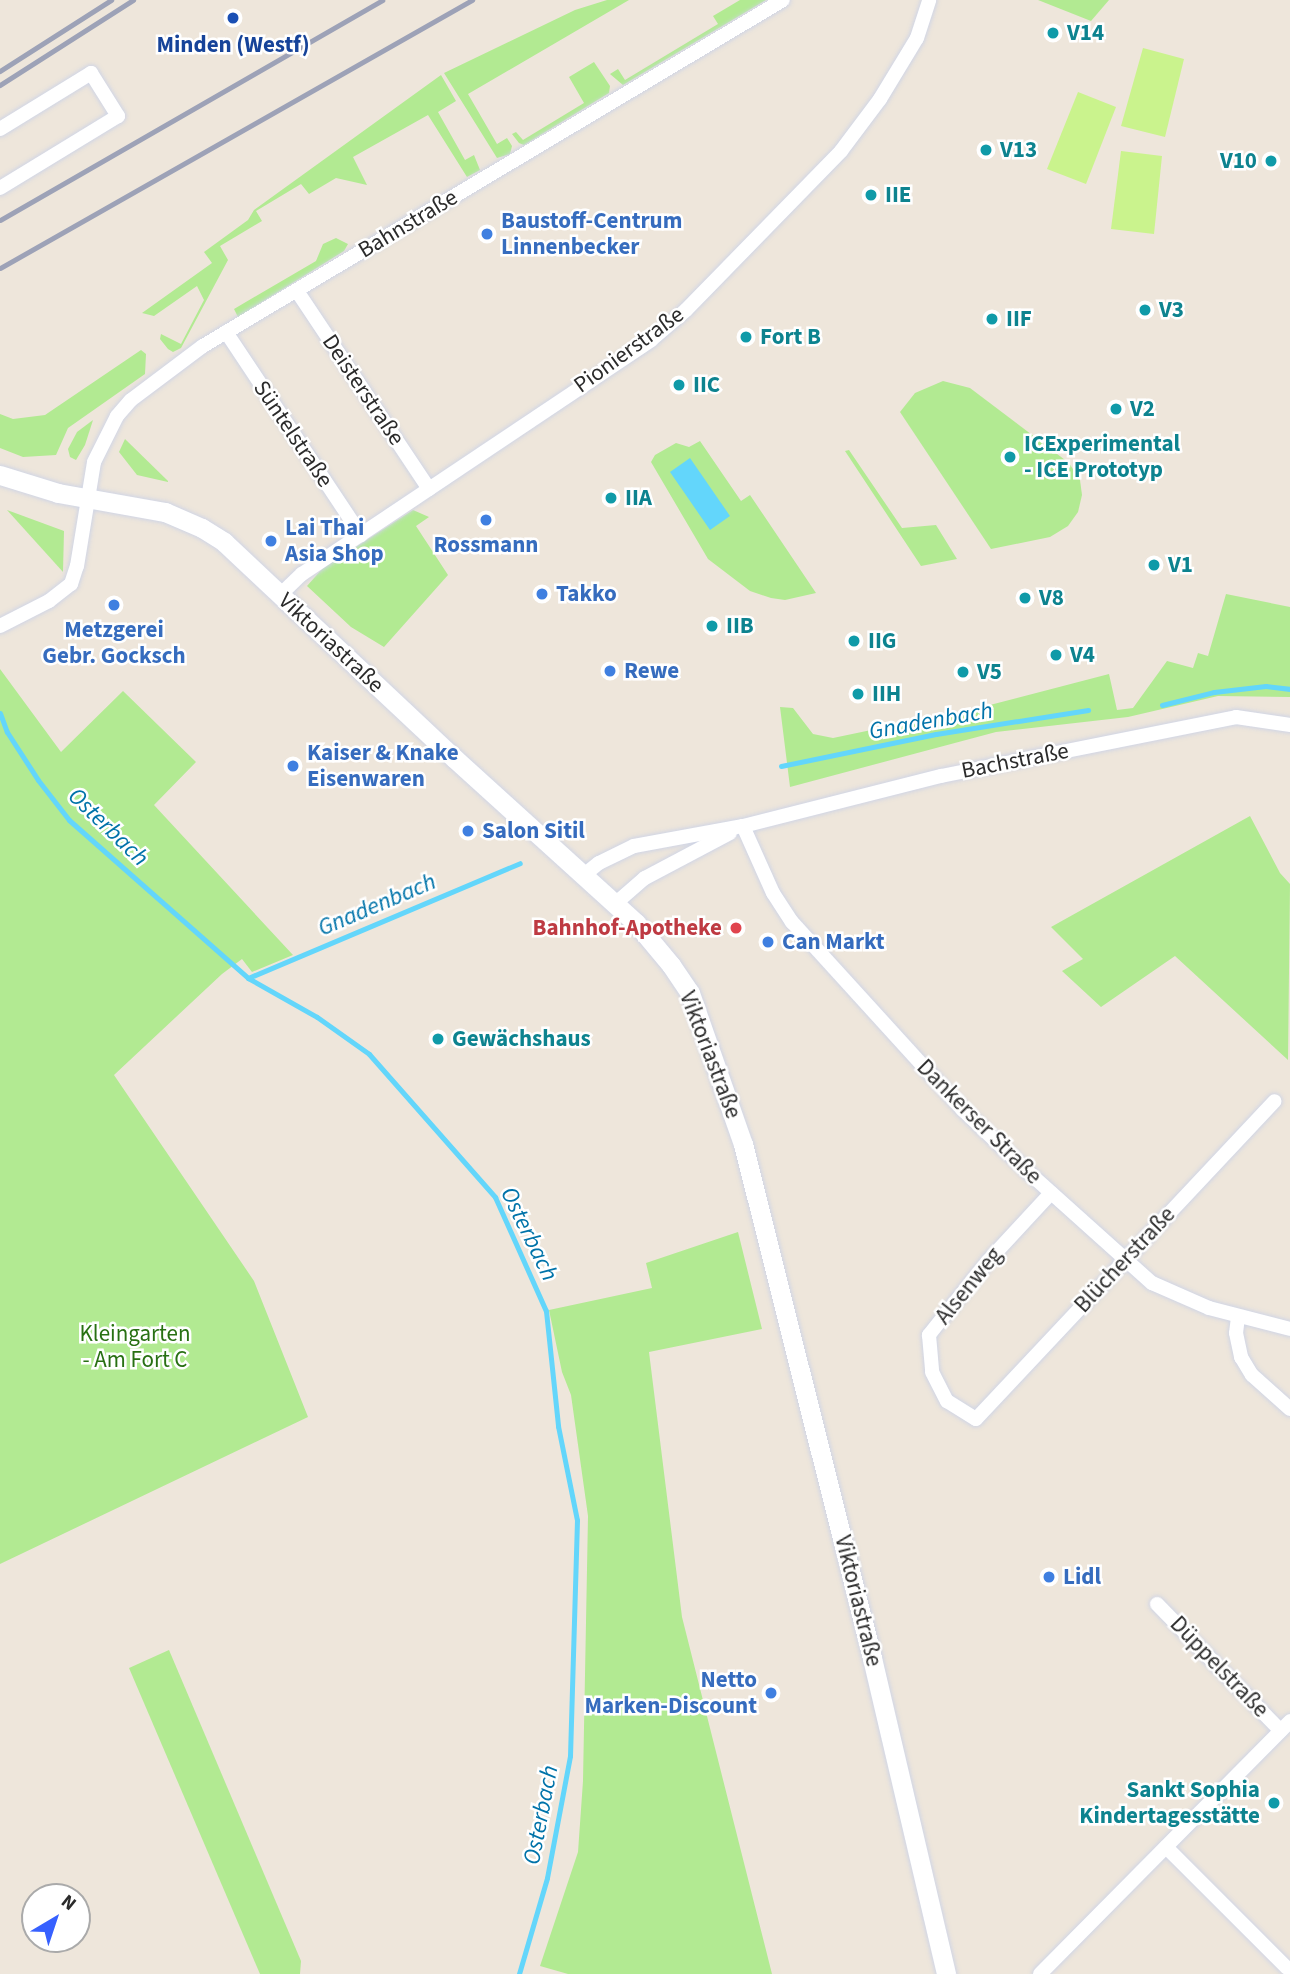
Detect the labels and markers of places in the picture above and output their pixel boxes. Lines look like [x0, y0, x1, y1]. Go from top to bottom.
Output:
marker: Minden (Westf) [223, 8, 243, 28]
place label: V14 [1067, 19, 1104, 47]
marker: V14 [1045, 25, 1061, 41]
place label: Minden (Westf) [156, 31, 310, 59]
place label: V13 [1000, 136, 1037, 164]
marker: V13 [978, 142, 994, 158]
place label: V10 [1220, 147, 1257, 175]
marker: V10 [1263, 153, 1279, 169]
place label: IIE [885, 181, 911, 209]
marker: IIE [863, 187, 879, 203]
place label: Baustoff-Centrum Linnenbecker [501, 207, 682, 261]
marker: Baustoff-Centrum Linnenbecker [479, 226, 495, 242]
place label: V3 [1159, 296, 1184, 324]
marker: V3 [1137, 302, 1153, 318]
place label: IIF [1006, 305, 1032, 333]
marker: IIF [984, 311, 1000, 327]
place label: Fort B [760, 323, 821, 351]
marker: Fort B [738, 329, 754, 345]
place label: IIC [693, 371, 720, 399]
marker: IIC [671, 377, 687, 393]
place label: V2 [1130, 395, 1155, 423]
marker: V2 [1108, 401, 1124, 417]
place label: ICExperimental - ICE Prototyp [1024, 430, 1180, 484]
marker: ICExperimental - ICE Prototyp [1002, 449, 1018, 465]
place label: IIA [625, 484, 652, 512]
marker: IIA [603, 490, 619, 506]
marker: Rossmann [478, 512, 494, 528]
place label: Lai Thai Asia Shop [285, 514, 384, 568]
place label: Rossmann [433, 531, 539, 559]
marker: Lai Thai Asia Shop [263, 533, 279, 549]
place label: V1 [1168, 551, 1193, 579]
marker: V1 [1146, 557, 1162, 573]
place label: Takko [556, 580, 617, 608]
place label: V8 [1039, 584, 1064, 612]
marker: Takko [534, 586, 550, 602]
marker: V8 [1017, 590, 1033, 606]
marker: Metzgerei Gebr. Gocksch [106, 597, 122, 613]
place label: IIB [726, 612, 754, 640]
place label: Metzgerei Gebr. Gocksch [42, 616, 186, 670]
marker: IIB [704, 618, 720, 634]
place label: IIG [868, 627, 897, 655]
marker: IIG [846, 633, 862, 649]
place label: V4 [1070, 641, 1095, 669]
marker: V4 [1048, 647, 1064, 663]
place label: Rewe [624, 657, 679, 685]
place label: V5 [977, 658, 1002, 686]
marker: Rewe [602, 663, 618, 679]
marker: V5 [955, 664, 971, 680]
place label: IIH [872, 680, 901, 708]
marker: IIH [850, 686, 866, 702]
place label: Kaiser & Knake Eisenwaren [307, 739, 459, 793]
marker: Kaiser & Knake Eisenwaren [285, 758, 301, 774]
place label: Salon Sitil [482, 817, 585, 845]
marker: Salon Sitil [460, 823, 476, 839]
place label: Bahnhof-Apotheke [533, 914, 722, 942]
marker: Bahnhof-Apotheke [728, 920, 744, 936]
place label: Can Markt [782, 928, 885, 956]
marker: Can Markt [760, 934, 776, 950]
place label: Gewächshaus [452, 1025, 591, 1053]
marker: Gewächshaus [430, 1031, 446, 1047]
place label: Lidl [1063, 1563, 1101, 1591]
marker: Lidl [1041, 1569, 1057, 1585]
place label: Netto Marken-Discount [584, 1666, 757, 1720]
marker: Netto Marken-Discount [763, 1685, 779, 1701]
place label: Sankt Sophia Kindertagesstätte [1079, 1776, 1260, 1830]
marker: Sankt Sophia Kindertagesstätte [1266, 1795, 1282, 1811]

